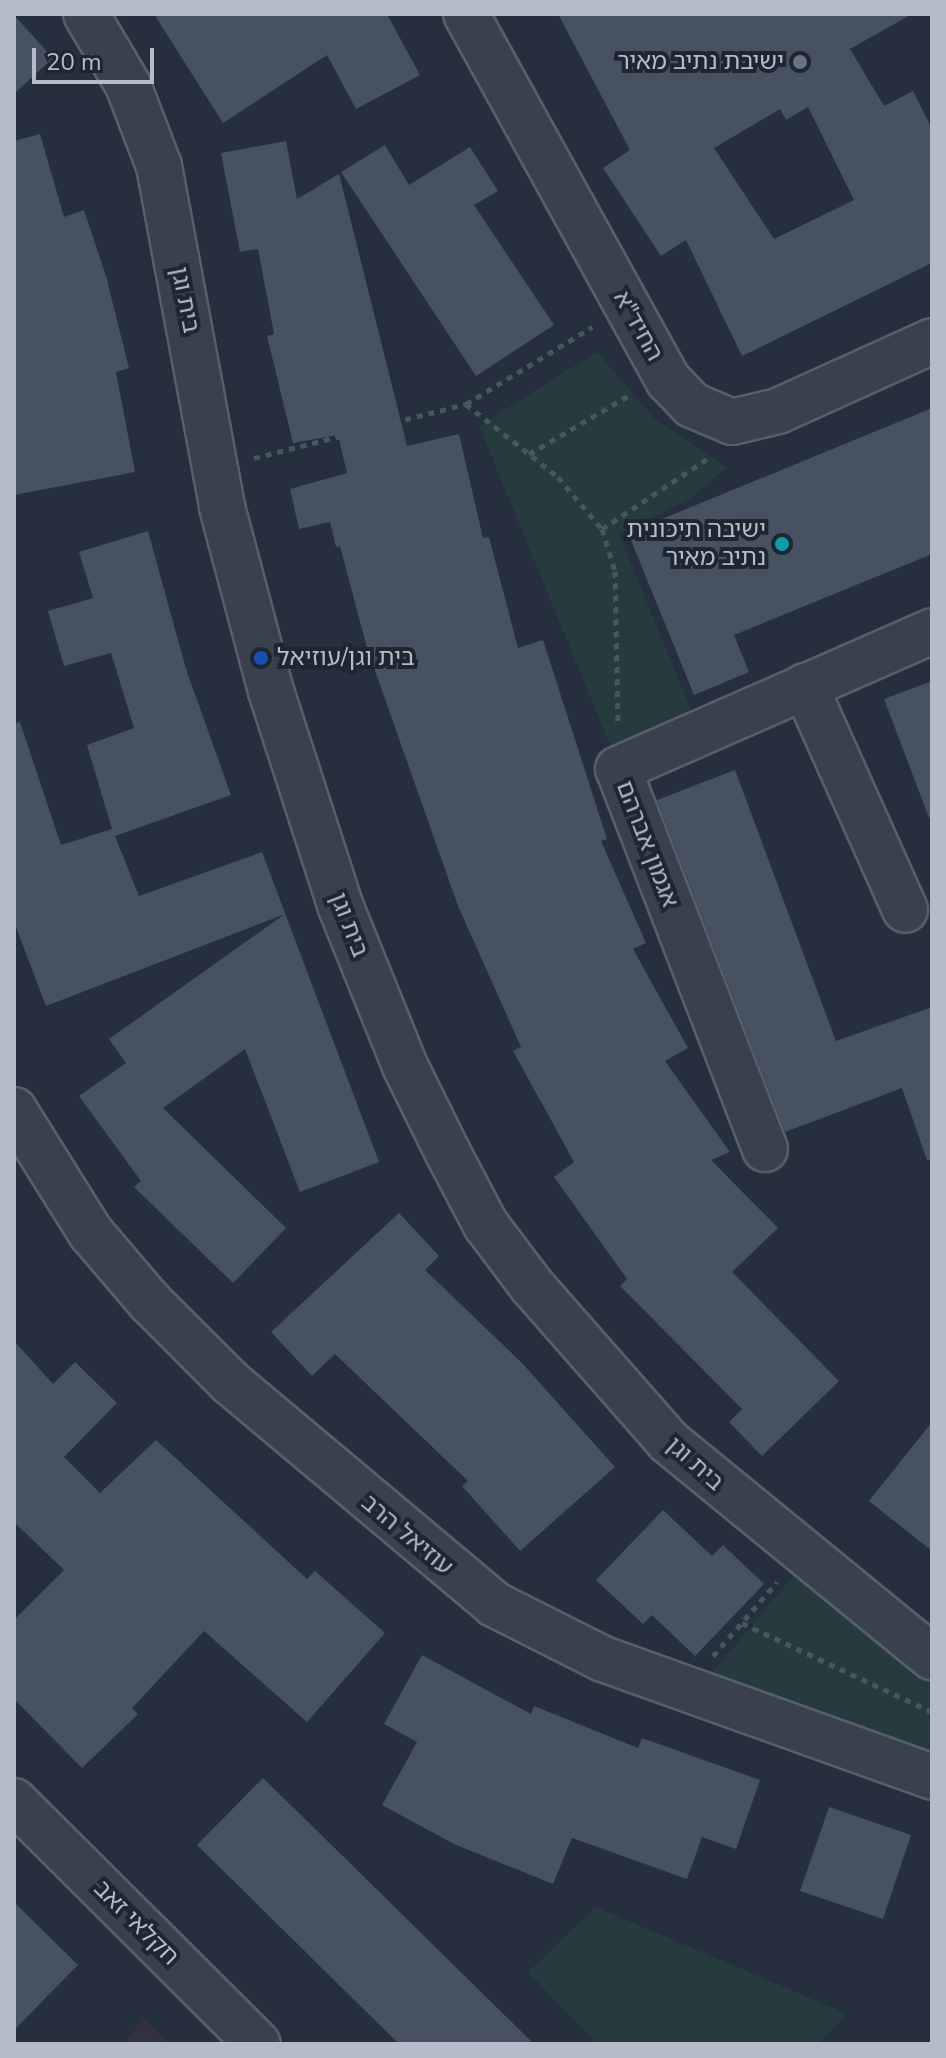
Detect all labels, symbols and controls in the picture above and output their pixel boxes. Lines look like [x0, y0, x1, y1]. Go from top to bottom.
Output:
scale bar [36, 32, 158, 82]
text: 20 m [46, 46, 102, 78]
place label: ישיבת נתיב מאיר [617, 48, 784, 76]
marker: ישיבת נתיב מאיר [791, 53, 809, 71]
street label: בית וגן [164, 264, 206, 336]
street label: החיד"א [607, 286, 669, 366]
place label: ישיבה תיכונית נתיב מאיר [627, 516, 766, 572]
marker: ישיבה תיכונית נתיב מאיר [773, 535, 791, 553]
place label: בית וגן/עוזיאל [277, 644, 415, 672]
marker: בית וגן/עוזיאל [252, 649, 270, 667]
street label: אגמון אברהם [610, 777, 684, 911]
street label: בית וגן [324, 889, 374, 961]
street label: בית וגן [660, 1431, 730, 1497]
street label: עוזיאל הרב [355, 1488, 459, 1582]
street label: חקלאי זאב [88, 1875, 184, 1971]

